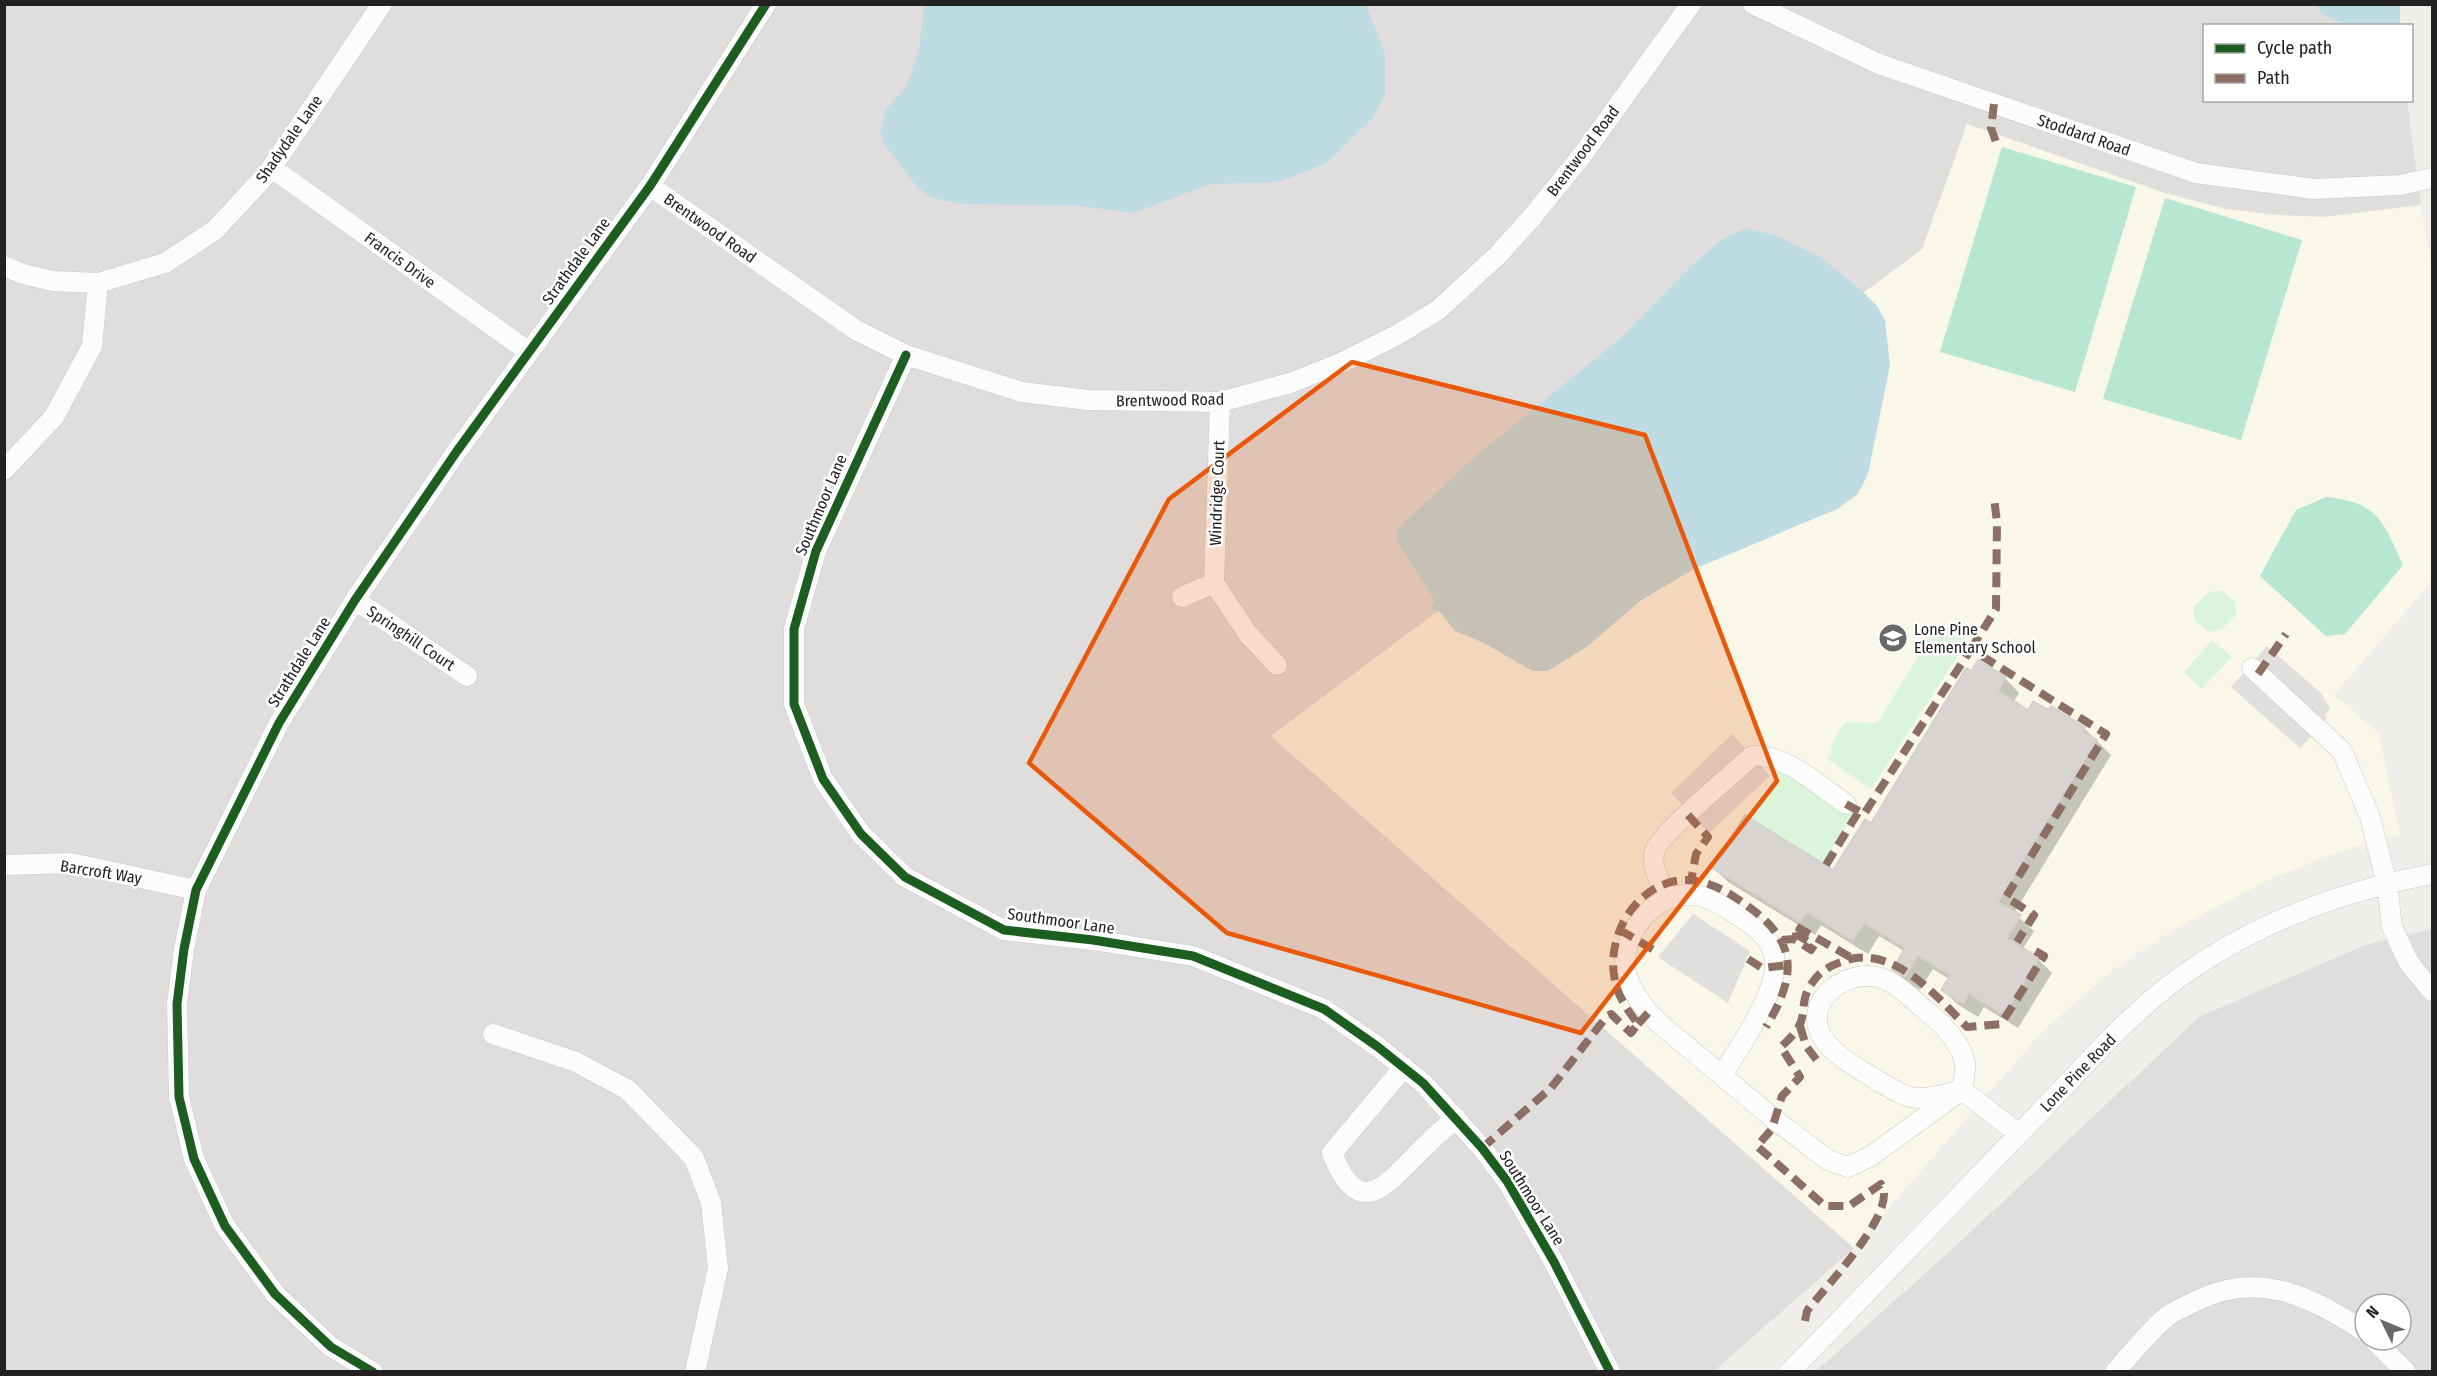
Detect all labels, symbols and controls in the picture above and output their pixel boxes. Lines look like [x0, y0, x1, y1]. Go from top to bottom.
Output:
legend [2203, 24, 2413, 102]
text: Cycle path [2257, 37, 2332, 59]
text: Path [2257, 67, 2290, 89]
street label: Shadydale Lane [252, 91, 326, 187]
street label: Brentwood Road [1543, 102, 1623, 200]
street label: Stoddard Road [2035, 110, 2133, 160]
street label: Brentwood Road [660, 189, 760, 267]
street label: Strathdale Lane [538, 214, 614, 308]
street label: Francis Drive [361, 228, 439, 292]
street label: Brentwood Road [1116, 390, 1224, 410]
street label: Windridge Court [1206, 439, 1228, 546]
street label: Southmoor Lane [791, 451, 851, 558]
street label: Springhill Court [363, 602, 459, 675]
street label: Strathdale Lane [264, 613, 334, 711]
place label: Lone Pine Elementary School [1914, 620, 2036, 657]
school or university icon: Lone Pine Elementary School [1877, 622, 1909, 654]
street label: Barcroft Way [59, 856, 144, 888]
street label: Southmoor Lane [1006, 904, 1116, 938]
street label: Lone Pine Road [2036, 1030, 2120, 1116]
street label: Southmoor Lane [1495, 1147, 1569, 1249]
north arrow [2353, 1292, 2413, 1352]
text: N [2362, 1302, 2383, 1322]

